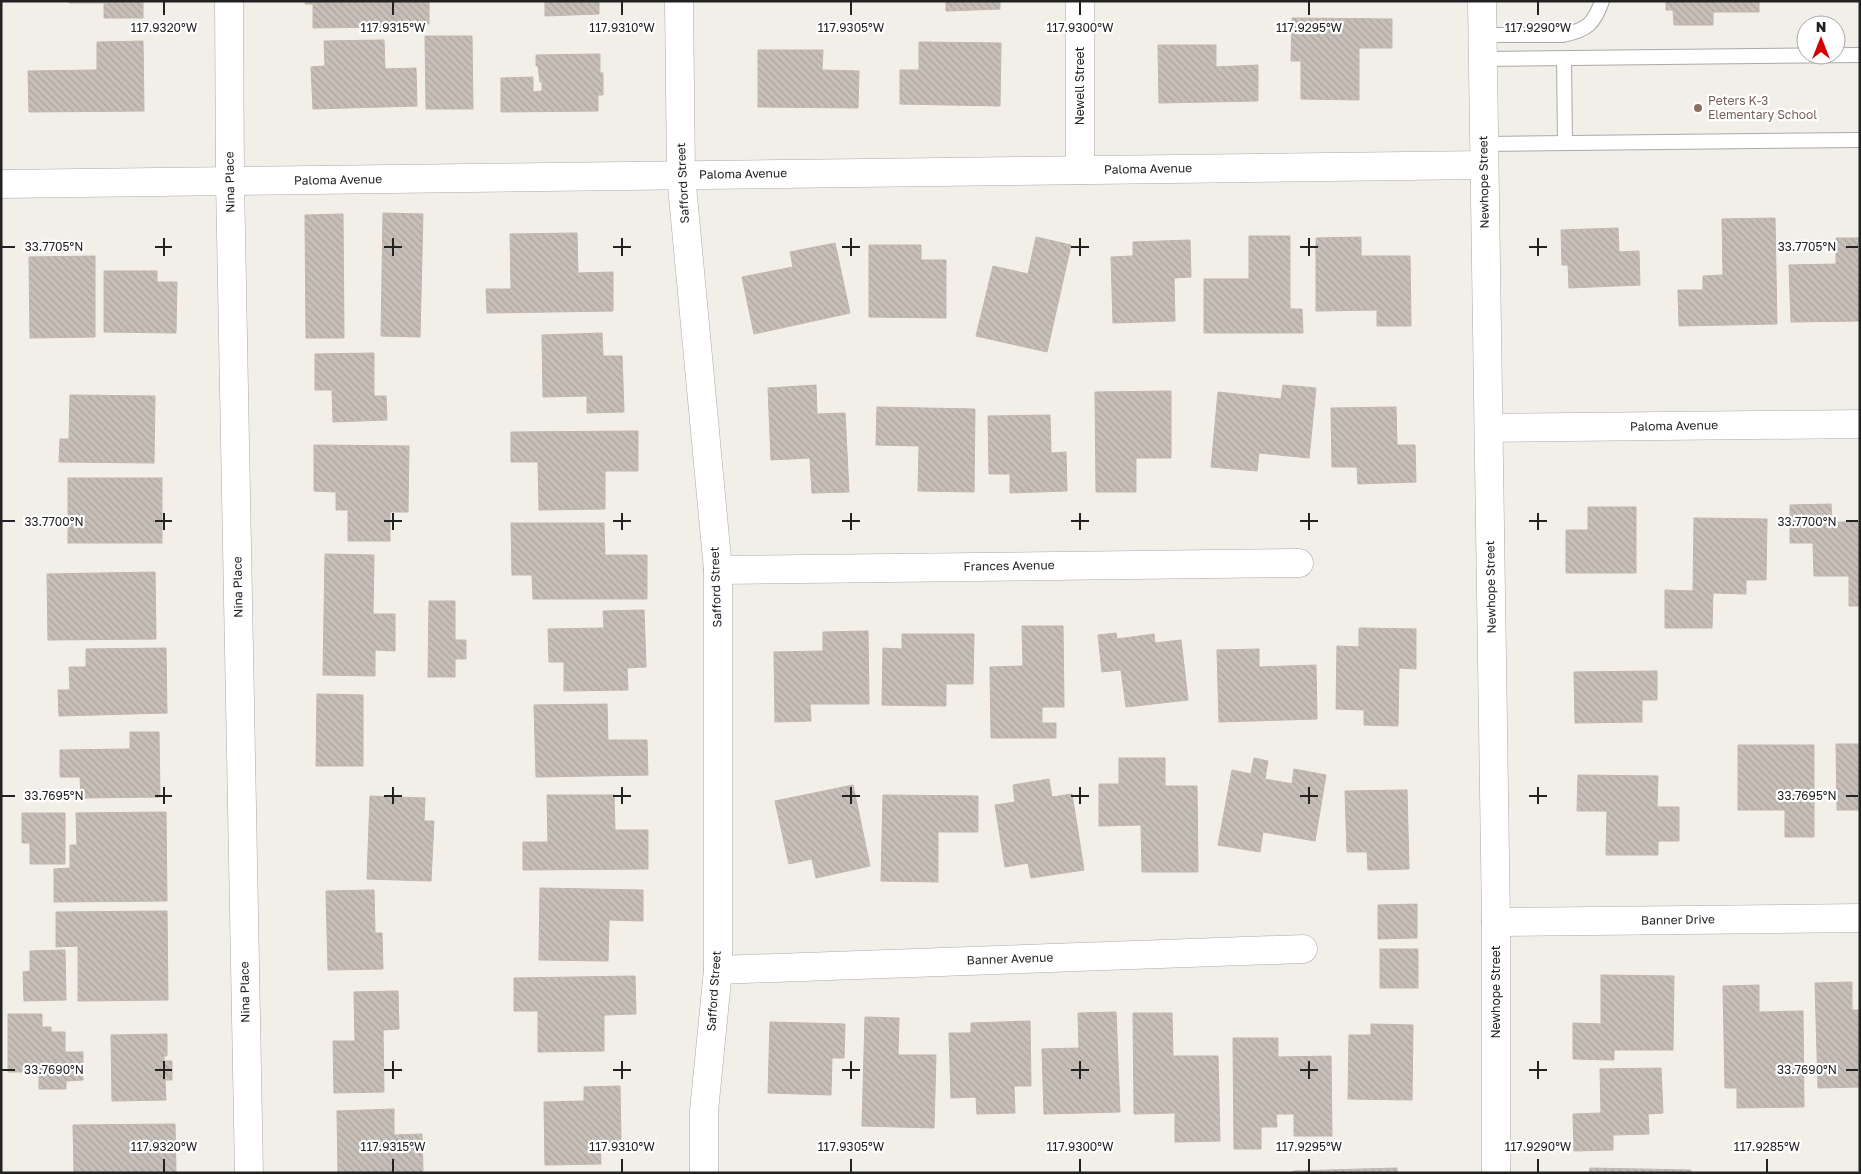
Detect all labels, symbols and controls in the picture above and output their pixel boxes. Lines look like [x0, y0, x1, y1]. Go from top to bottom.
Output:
north arrow [1796, 15, 1846, 65]
text: N [1816, 18, 1826, 35]
text: 117.9320°W [131, 20, 198, 35]
text: 117.9315°W [361, 20, 426, 35]
text: 117.9310°W [589, 20, 655, 35]
text: 117.9305°W [818, 20, 885, 35]
text: 117.9300°W [1047, 20, 1114, 35]
text: 117.9295°W [1276, 20, 1343, 35]
text: 117.9290°W [1505, 20, 1572, 35]
street label: Newell Street [1072, 46, 1087, 125]
place label: Peters K-3 Elementary School [1708, 93, 1817, 122]
marker: Peters K-3 Elementary School [1692, 102, 1704, 114]
street label: Newhope Street [1475, 135, 1492, 229]
street label: Safford Street [673, 142, 692, 224]
street label: Nina Place [221, 151, 238, 213]
street label: Paloma Avenue [1104, 160, 1192, 177]
street label: Paloma Avenue [699, 165, 787, 182]
street label: Paloma Avenue [294, 171, 382, 188]
text: 33.7705°N [25, 239, 83, 254]
text: 33.7705°N [1778, 239, 1836, 254]
street label: Paloma Avenue [1630, 417, 1718, 434]
text: 33.7700°N [24, 514, 84, 529]
text: 33.7700°N [1777, 514, 1837, 529]
street label: Newhope Street [1482, 540, 1499, 634]
street label: Safford Street [707, 546, 724, 628]
street label: Nina Place [229, 556, 246, 618]
street label: Frances Avenue [963, 557, 1055, 574]
text: 33.7695°N [24, 788, 84, 803]
text: 33.7695°N [1777, 788, 1837, 803]
street label: Banner Drive [1641, 911, 1715, 928]
street label: Newhope Street [1488, 945, 1503, 1039]
street label: Banner Avenue [966, 949, 1054, 968]
street label: Safford Street [703, 950, 724, 1032]
street label: Nina Place [236, 961, 253, 1023]
text: 33.7690°N [24, 1062, 84, 1077]
text: 33.7690°N [1777, 1062, 1837, 1077]
text: 117.9320°W [131, 1139, 198, 1154]
text: 117.9315°W [361, 1139, 426, 1154]
text: 117.9310°W [589, 1139, 655, 1154]
text: 117.9305°W [818, 1139, 885, 1154]
text: 117.9300°W [1047, 1139, 1114, 1154]
text: 117.9295°W [1276, 1139, 1343, 1154]
text: 117.9290°W [1505, 1139, 1572, 1154]
text: 117.9285°W [1734, 1139, 1801, 1154]

